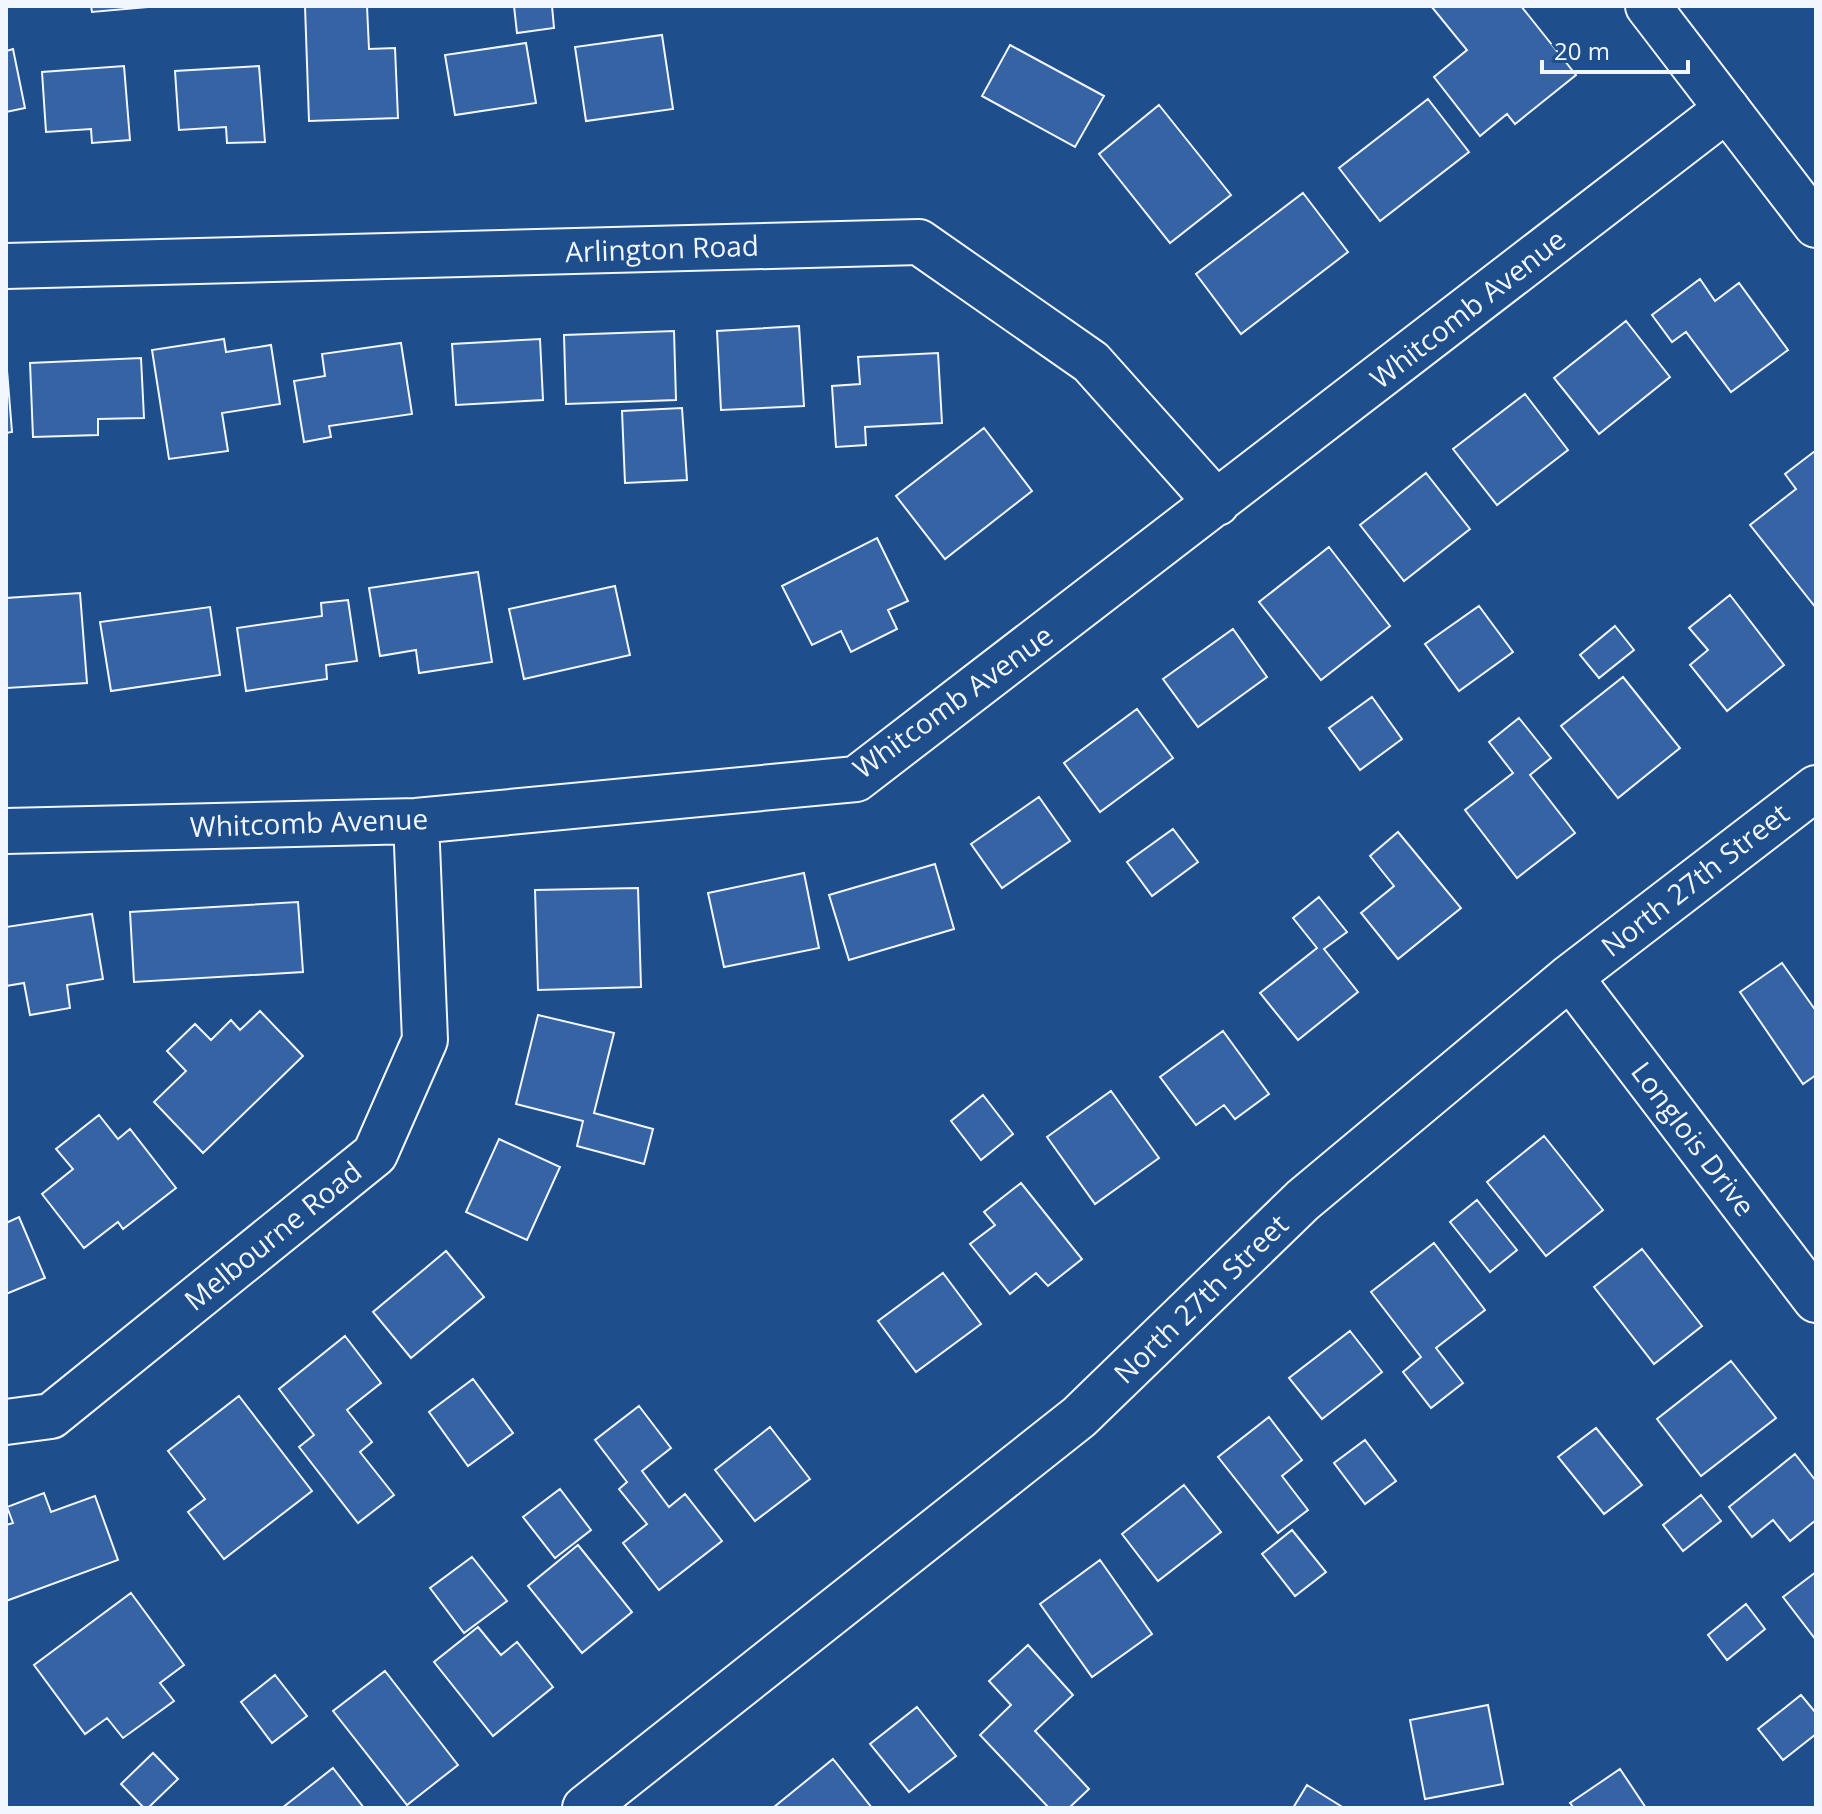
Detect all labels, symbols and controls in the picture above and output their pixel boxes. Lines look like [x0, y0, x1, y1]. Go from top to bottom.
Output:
scale bar [1542, 24, 1688, 74]
text: 20 m [1554, 34, 1610, 67]
street label: Whitcomb Avenue [1362, 220, 1573, 396]
street label: Arlington Road [564, 226, 759, 270]
street label: Whitcomb Avenue [845, 616, 1060, 787]
street label: North 27th Street [1593, 794, 1796, 965]
street label: Whitcomb Avenue [189, 799, 429, 845]
street label: Longlois Drive [1623, 1054, 1764, 1223]
street label: Melbourne Road [176, 1152, 369, 1318]
street label: North 27th Street [1105, 1205, 1296, 1391]

